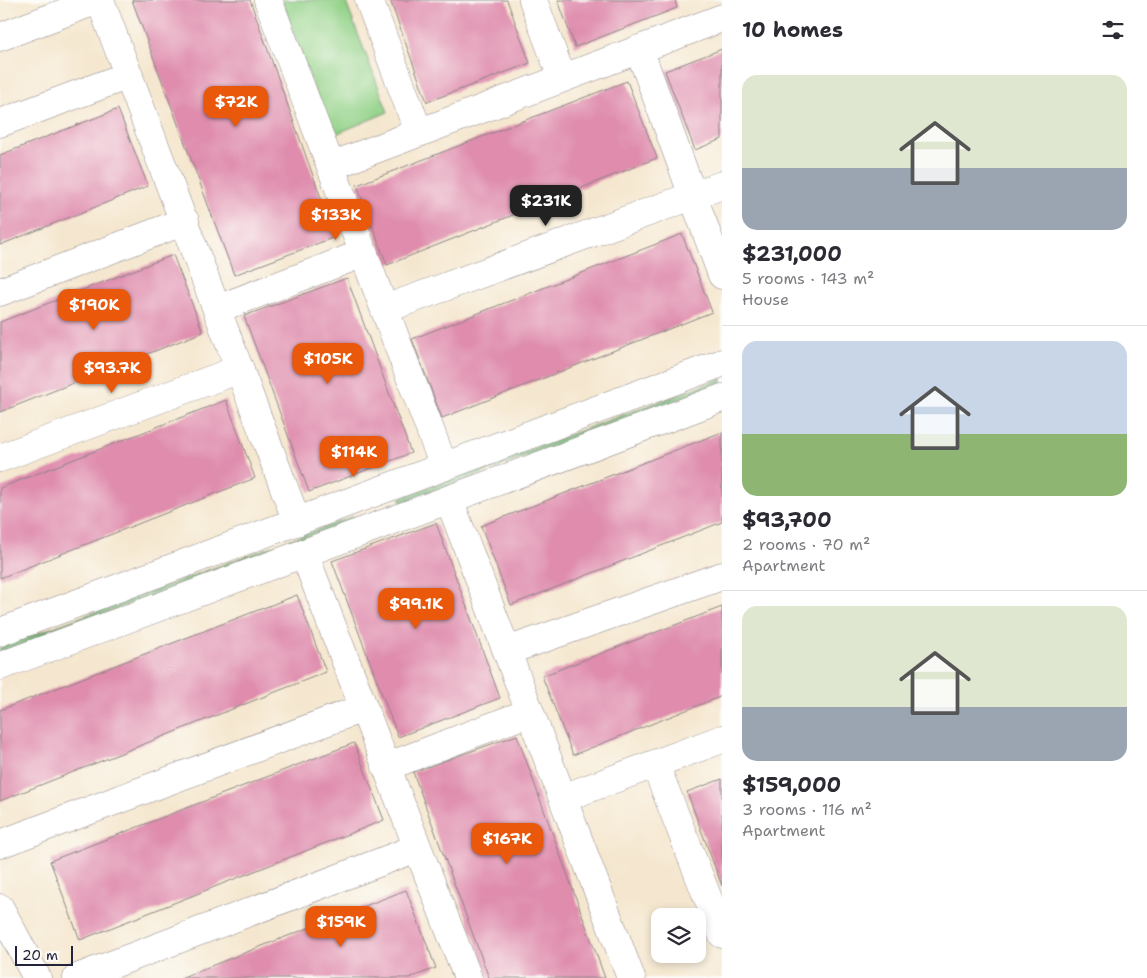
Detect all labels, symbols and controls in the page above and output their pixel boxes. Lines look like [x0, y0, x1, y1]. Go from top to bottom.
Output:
text: 10 homes [742, 16, 843, 44]
icon: filters [1099, 16, 1127, 44]
pin: $72K [206, 86, 266, 128]
text: $72K [214, 91, 258, 112]
icon: home [890, 108, 980, 198]
pin: $231K [511, 184, 581, 227]
text: $231K [521, 190, 571, 211]
pin: $133K [301, 198, 371, 241]
text: $133K [311, 204, 361, 225]
text: $231,000 [742, 240, 842, 268]
text: 5 rooms · 143 m² [742, 268, 874, 289]
pin: $190K [59, 288, 129, 331]
text: House [742, 289, 789, 310]
text: $190K [69, 294, 119, 315]
pin: $105K [293, 342, 363, 385]
text: $105K [303, 348, 353, 369]
pin: $93.7K [71, 352, 153, 394]
text: $93.7K [83, 357, 141, 378]
icon: home [890, 373, 980, 463]
pin: $114K [319, 436, 389, 478]
text: $114K [331, 441, 377, 462]
text: $93,700 [742, 506, 832, 534]
text: 2 rooms · 70 m² [742, 534, 870, 555]
text: Apartment [742, 555, 825, 576]
pin: $99.1K [375, 588, 457, 630]
text: $99.1K [389, 593, 443, 614]
icon: home [890, 638, 980, 728]
text: $159,000 [742, 771, 841, 799]
text: 3 rooms · 116 m² [742, 799, 872, 820]
text: Apartment [742, 820, 825, 841]
pin: $167K [472, 822, 542, 865]
text: $167K [482, 828, 532, 849]
pin: $159K [306, 906, 376, 948]
map controls [651, 908, 706, 963]
button: layers [651, 908, 706, 963]
text: $159K [316, 911, 366, 932]
scale bar [15, 943, 72, 966]
text: 20 m [22, 946, 58, 964]

